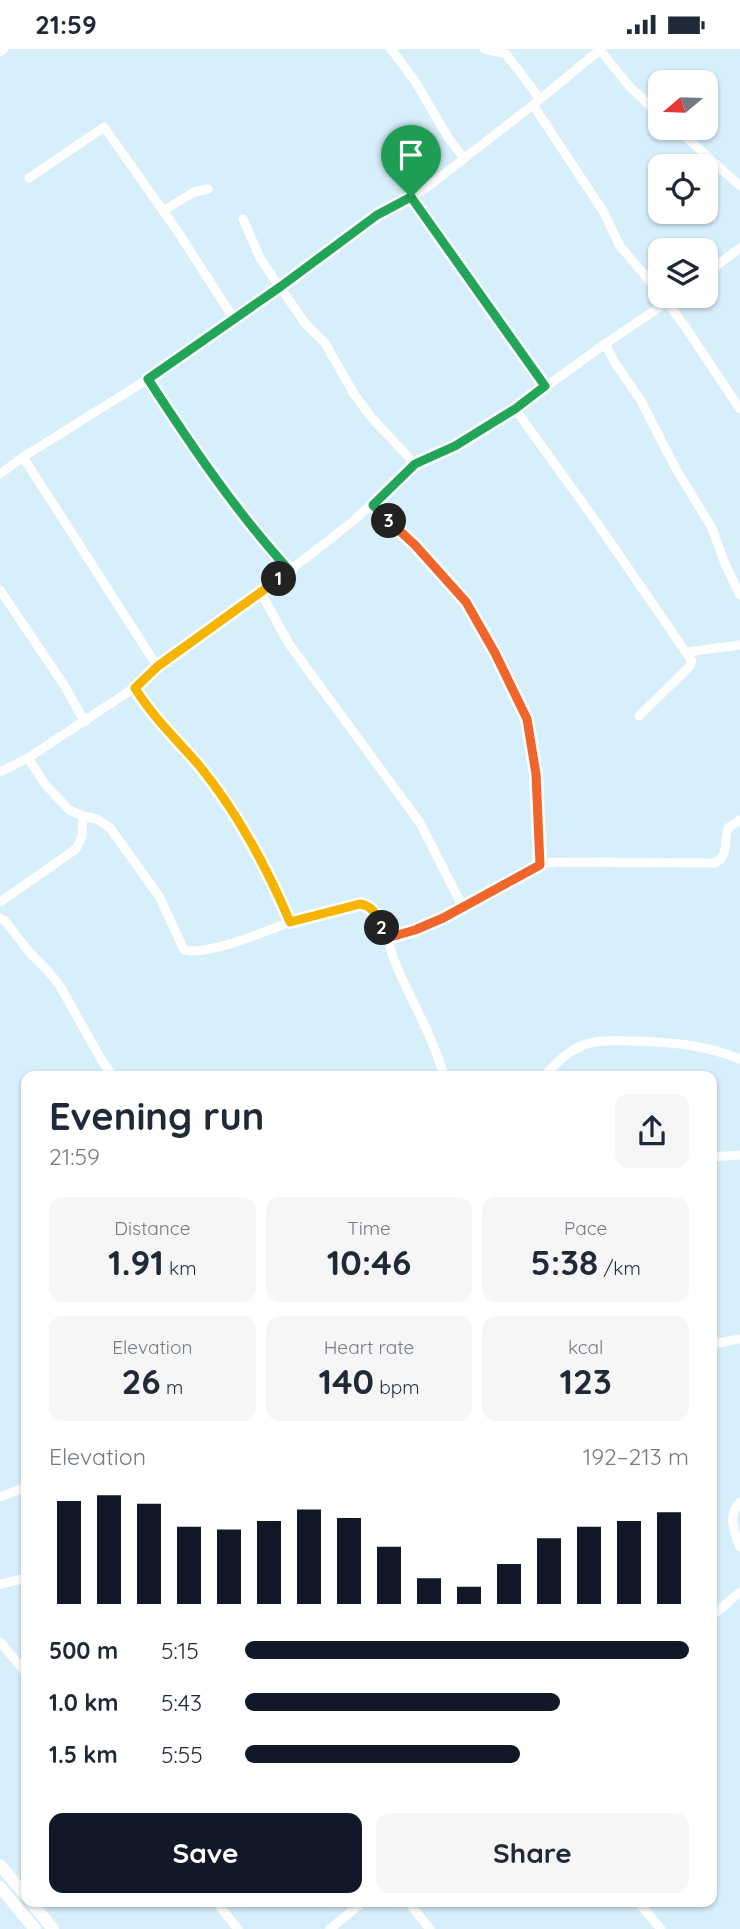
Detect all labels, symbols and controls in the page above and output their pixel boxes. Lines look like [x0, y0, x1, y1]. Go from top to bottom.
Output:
text: 21:59 [35, 8, 97, 41]
north arrow [648, 70, 718, 140]
map controls [648, 70, 718, 308]
pin [381, 125, 441, 197]
icon: arrive [392, 136, 430, 174]
button: locate [648, 154, 718, 224]
button: layers [648, 238, 718, 308]
pin: 3 [372, 503, 406, 539]
text: 3 [383, 508, 394, 532]
pin: 1 [262, 561, 296, 597]
text: 1 [275, 566, 282, 590]
pin: 2 [364, 911, 400, 945]
text: 2 [376, 915, 387, 939]
text: Evening run [49, 1092, 264, 1140]
button: share [615, 1094, 689, 1168]
text: 21:59 [49, 1142, 100, 1171]
text: Distance [114, 1216, 190, 1240]
text: Time [347, 1216, 391, 1240]
text: Pace [564, 1216, 607, 1240]
text: 1.91 [108, 1240, 164, 1284]
text: 10:46 [327, 1240, 411, 1284]
text: 5:38 [531, 1240, 598, 1284]
text: km [164, 1256, 197, 1280]
text: /km [598, 1256, 641, 1280]
text: Elevation [112, 1335, 192, 1359]
text: Heart rate [324, 1335, 414, 1359]
text: kcal [568, 1335, 603, 1359]
text: 26 [121, 1359, 161, 1403]
text: 140 [318, 1359, 374, 1403]
text: 123 [560, 1359, 612, 1403]
text: m [161, 1375, 183, 1399]
text: bpm [374, 1375, 420, 1399]
text: Elevation [49, 1442, 146, 1471]
text: 192–213 m [583, 1442, 689, 1471]
text: 500 m [49, 1636, 118, 1665]
text: 5:15 [161, 1636, 199, 1665]
text: 1.0 km [49, 1688, 119, 1717]
text: 5:43 [161, 1688, 202, 1717]
text: 1.5 km [49, 1740, 118, 1769]
text: 5:55 [161, 1740, 203, 1769]
button: Save [49, 1813, 362, 1893]
button: Share [376, 1813, 689, 1893]

